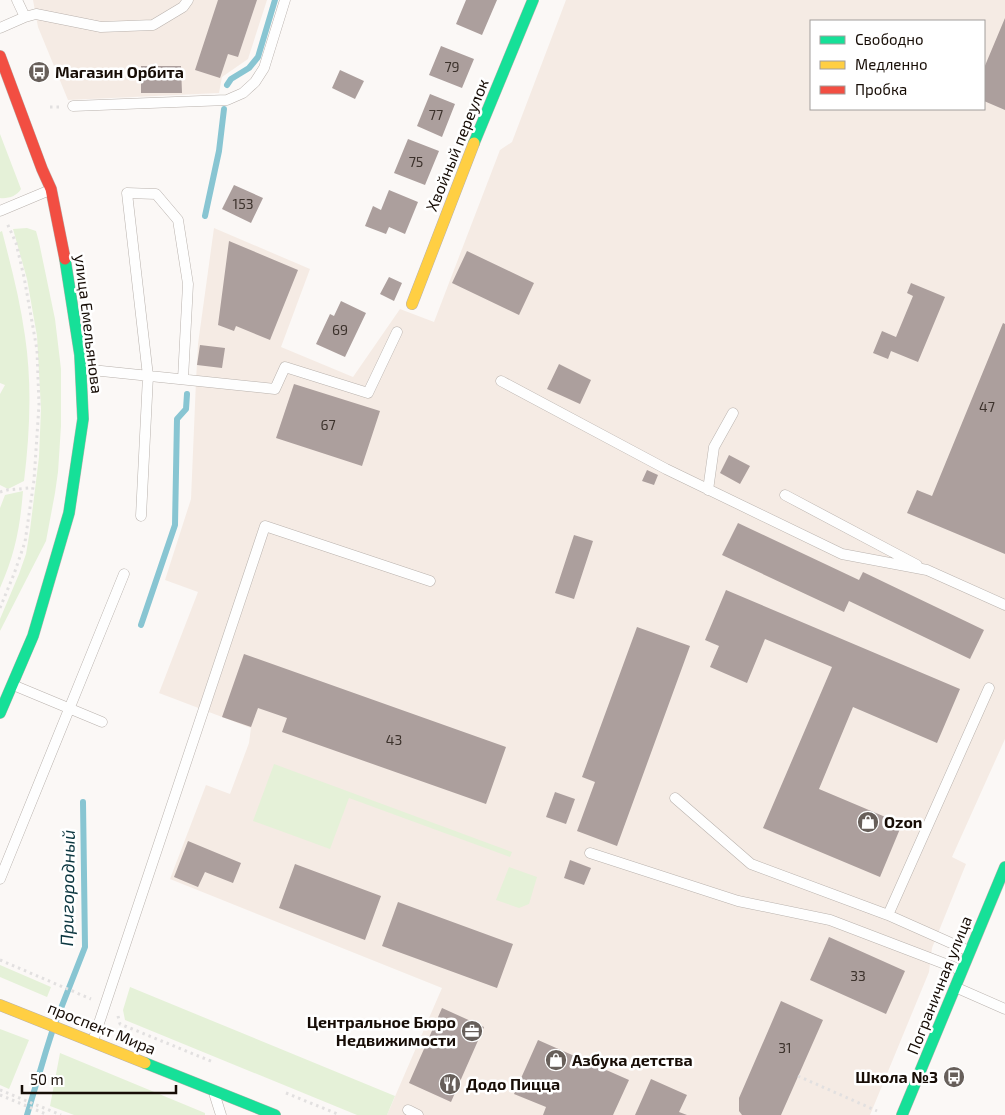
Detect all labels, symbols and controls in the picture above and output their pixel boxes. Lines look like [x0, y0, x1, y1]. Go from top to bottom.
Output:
legend [810, 20, 985, 110]
text: Свободно [855, 30, 924, 48]
text: Медленно [855, 55, 928, 73]
house number: 79 [444, 58, 460, 75]
bus stop icon: Магазин Орбита [27, 60, 51, 84]
place label: Магазин Орбита [55, 62, 184, 81]
street label: Хвойный переулок [421, 75, 493, 214]
text: Пробка [855, 80, 907, 98]
house number: 77 [429, 106, 443, 123]
house number: 75 [409, 153, 423, 170]
house number: 153 [233, 195, 253, 212]
street label: улица Емельянова [71, 253, 107, 395]
house number: 69 [332, 321, 348, 338]
house number: 47 [979, 398, 995, 415]
house number: 67 [320, 416, 336, 433]
house number: 43 [386, 731, 402, 748]
shop icon: Ozon [856, 810, 880, 834]
place label: Ozon [884, 812, 922, 831]
water label: Пригородный [55, 830, 79, 946]
street label: Пограничная улица [902, 913, 976, 1057]
house number: 33 [850, 967, 866, 984]
street label: проспект Мира [45, 997, 159, 1058]
place label: Центральное Бюро Недвижимости [307, 1012, 456, 1049]
office icon: Центральное Бюро Недвижимости [460, 1019, 484, 1043]
house number: 31 [778, 1039, 792, 1056]
shop icon: Азбука детства [544, 1048, 568, 1072]
place label: Азбука детства [572, 1050, 693, 1069]
scale bar [22, 1062, 176, 1094]
bus stop icon: Школа №3 [942, 1065, 966, 1089]
place label: Школа №3 [855, 1067, 938, 1086]
text: 50 m [30, 1070, 64, 1088]
restaurant icon: Додо Пицца [438, 1072, 462, 1096]
place label: Додо Пицца [466, 1074, 560, 1093]

